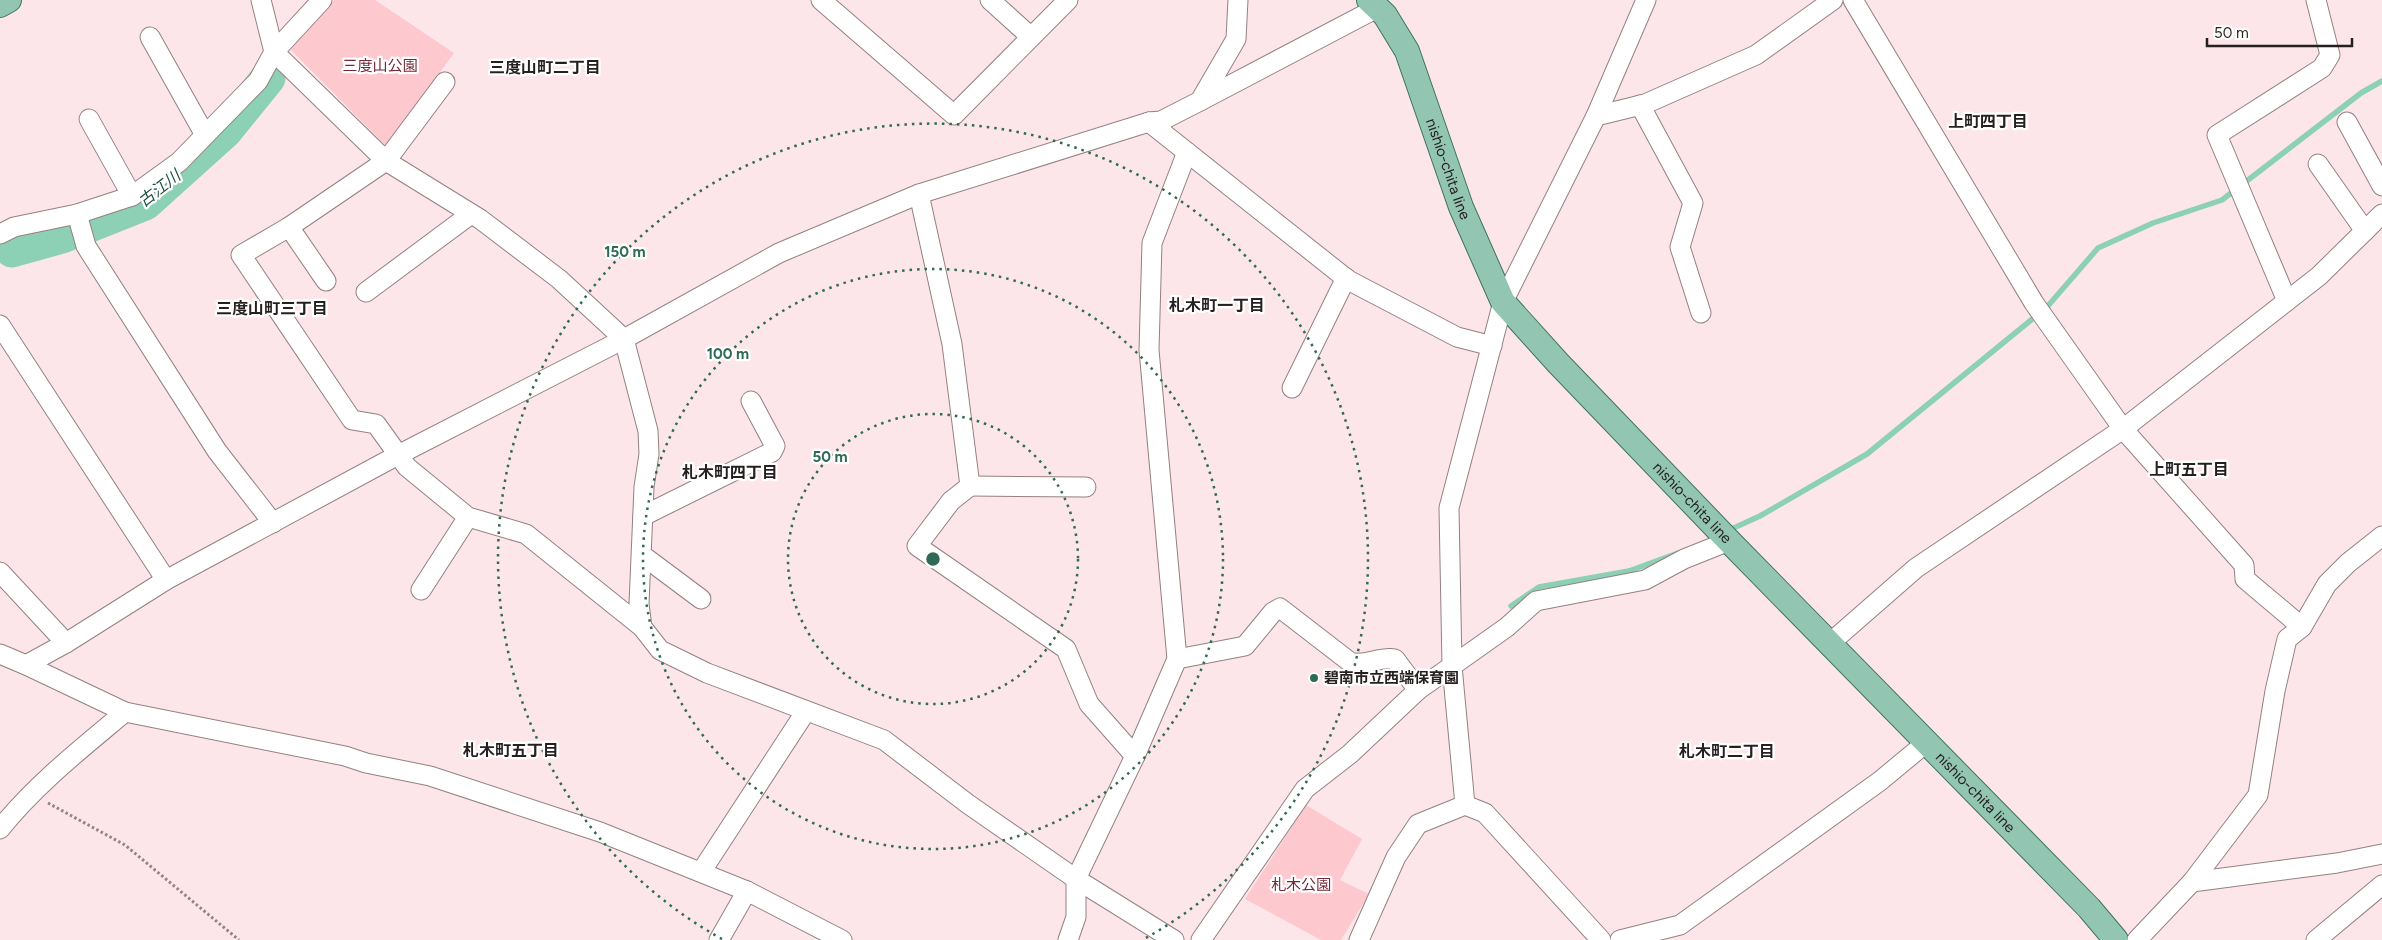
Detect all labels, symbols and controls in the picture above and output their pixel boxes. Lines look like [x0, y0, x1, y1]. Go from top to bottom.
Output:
scale bar [2207, 15, 2352, 47]
text: 50 m [2214, 24, 2249, 42]
park label: 三度山公園 [342, 57, 418, 75]
district label: 三度山町二丁目 [489, 58, 601, 77]
district label: 上町四丁目 [1948, 112, 2028, 131]
street label: nishio-chita line [1422, 116, 1474, 222]
water label: 古江川 [135, 165, 186, 211]
text: 150 m [604, 243, 646, 261]
district label: 札木町一丁目 [1169, 296, 1265, 315]
district label: 三度山町三丁目 [216, 299, 328, 318]
text: 100 m [707, 345, 749, 363]
text: 50 m [812, 448, 848, 466]
street label: nishio-chita line [1649, 458, 1735, 547]
district label: 上町五丁目 [2149, 460, 2229, 479]
district label: 札木町四丁目 [682, 463, 778, 482]
centre of rings [924, 550, 942, 568]
place label: 碧南市立西端保育園 [1324, 669, 1459, 687]
marker: 碧南市立西端保育園 [1308, 672, 1320, 684]
district label: 札木町五丁目 [463, 741, 559, 760]
district label: 札木町二丁目 [1679, 742, 1775, 761]
street label: nishio-chita line [1932, 748, 2019, 836]
park label: 札木公園 [1271, 876, 1331, 894]

